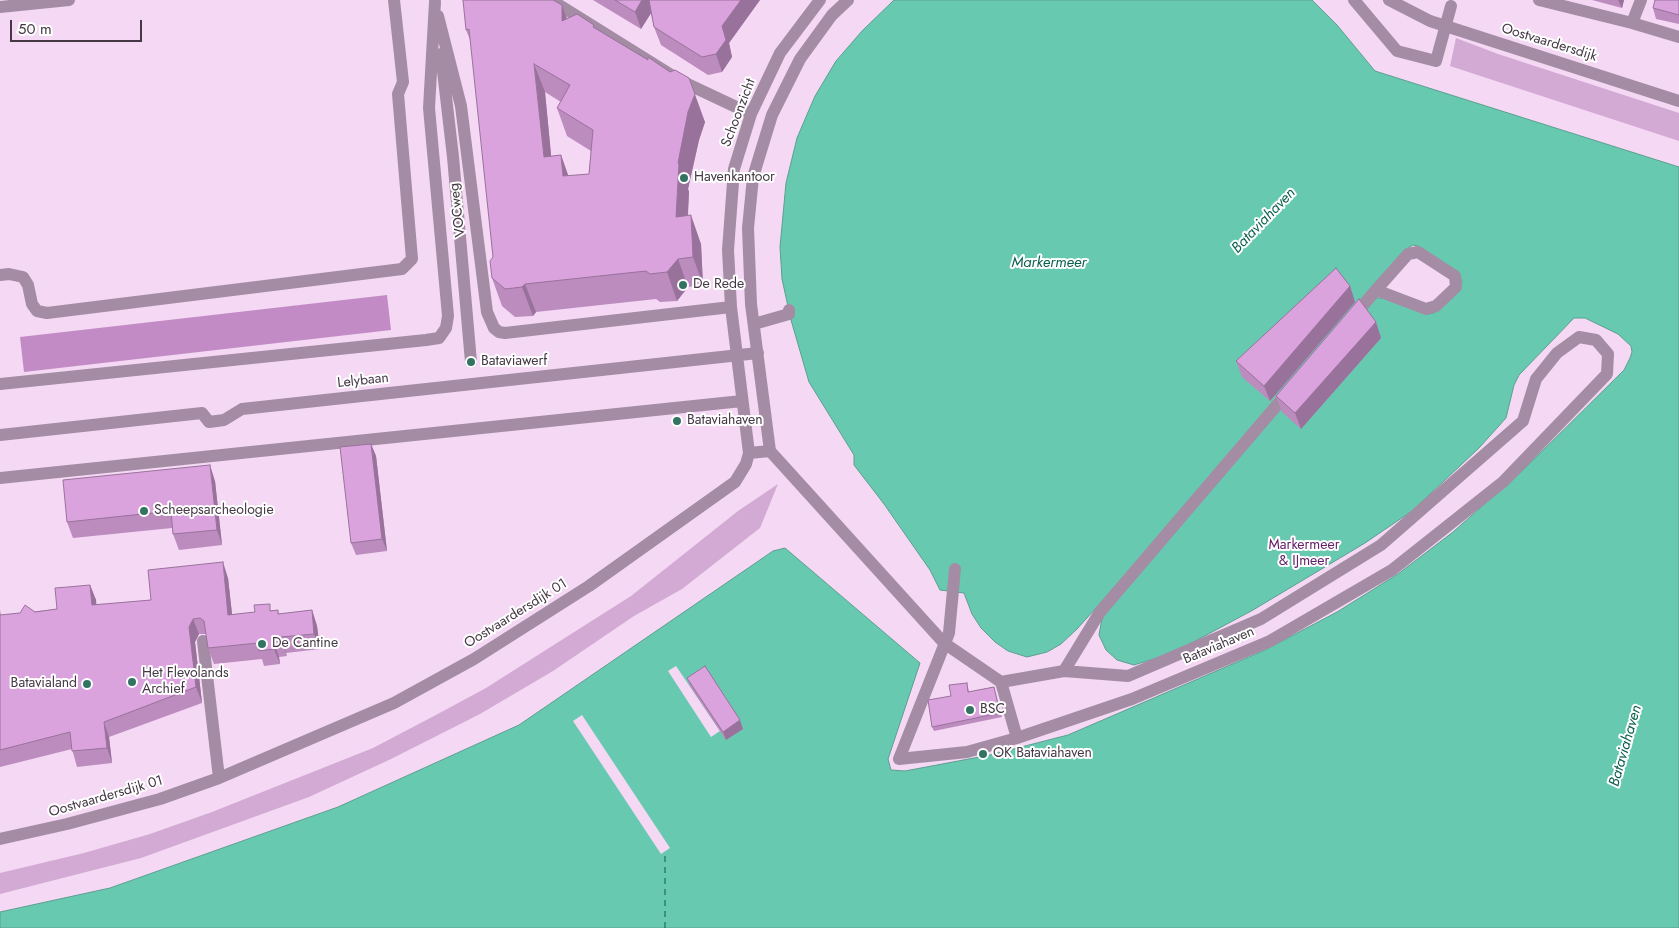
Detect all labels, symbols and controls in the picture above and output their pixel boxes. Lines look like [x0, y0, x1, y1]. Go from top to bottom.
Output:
scale bar [12, 10, 145, 42]
text: 50 m [18, 18, 52, 40]
street label: Oostvaardersdijk [1499, 20, 1599, 66]
street label: Schoonzicht [718, 76, 760, 150]
place label: Havenkantoor [694, 170, 775, 186]
marker: Havenkantoor [678, 172, 690, 184]
street label: VOCweg [446, 182, 470, 238]
water label: Bataviahaven [1228, 185, 1300, 257]
water label: Markermeer [1011, 254, 1087, 272]
place label: De Rede [693, 277, 744, 293]
marker: De Rede [677, 279, 689, 291]
place label: Bataviawerf [481, 354, 547, 370]
marker: Bataviawerf [465, 356, 477, 368]
street label: Lelybaan [336, 370, 390, 392]
place label: Bataviahaven [687, 413, 763, 429]
marker: Bataviahaven [671, 415, 683, 427]
place label: Scheepsarcheologie [154, 503, 274, 519]
marker: Scheepsarcheologie [138, 505, 150, 517]
park label: Markermeer & IJmeer [1269, 538, 1339, 570]
street label: Oostvaardersdijk 01 [462, 576, 570, 652]
street label: Bataviahaven [1181, 623, 1257, 669]
place label: De Cantine [272, 636, 338, 652]
marker: De Cantine [256, 638, 268, 650]
place label: Het Flevolands Archief [142, 666, 229, 699]
place label: Batavialand [11, 676, 77, 692]
marker: Het Flevolands Archief [126, 676, 138, 688]
marker: Batavialand [81, 678, 93, 690]
place label: BSC [980, 702, 1005, 718]
water label: Bataviahaven [1606, 703, 1646, 789]
marker: BSC [964, 704, 976, 716]
place label: OK Bataviahaven [993, 746, 1092, 762]
marker: OK Bataviahaven [977, 748, 989, 760]
street label: Oostvaardersdijk 01 [47, 773, 165, 821]

